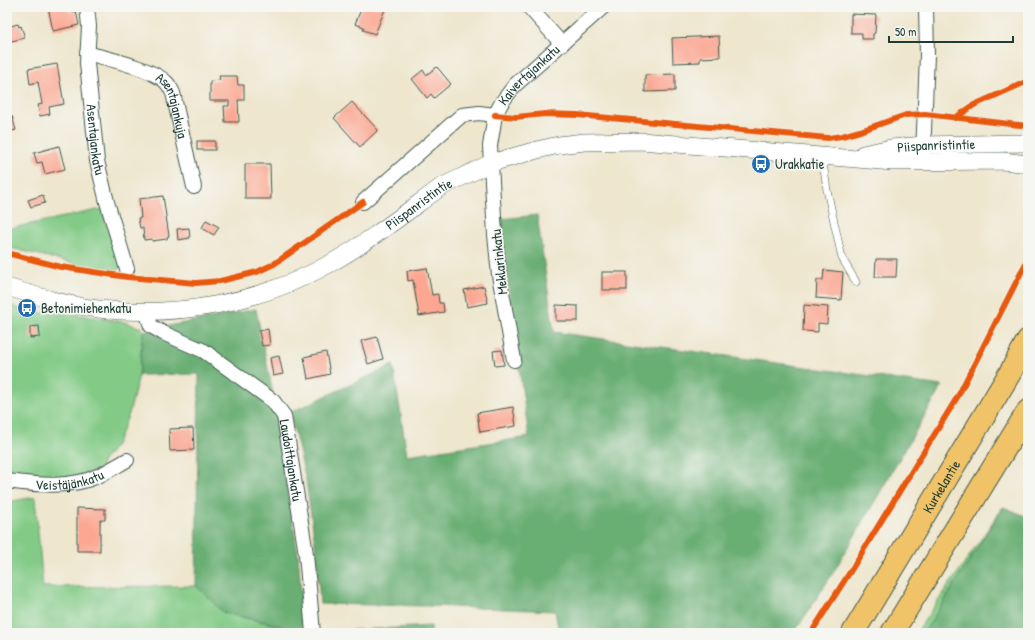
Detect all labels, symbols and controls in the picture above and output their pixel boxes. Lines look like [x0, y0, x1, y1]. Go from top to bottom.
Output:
scale bar [889, 18, 1013, 44]
text: 50 m [895, 23, 916, 40]
street label: Kaivertajankatu [493, 40, 564, 109]
street label: Asentajankuja [153, 67, 193, 140]
street label: Asentajankatu [82, 103, 110, 177]
street label: Piispanristintie [896, 134, 976, 156]
bus stop icon: Urakkatie [750, 153, 772, 175]
place label: Urakkatie [775, 154, 825, 173]
street label: Piispanristintie [381, 173, 455, 234]
street label: Meklarinkatu [486, 228, 511, 296]
bus stop icon: Betonimiehenkatu [16, 297, 38, 319]
place label: Betonimiehenkatu [41, 298, 132, 317]
street label: Laudoittajankatu [276, 418, 307, 503]
street label: Kurkelantie [918, 456, 965, 516]
street label: Veistäjänkatu [35, 464, 107, 494]

